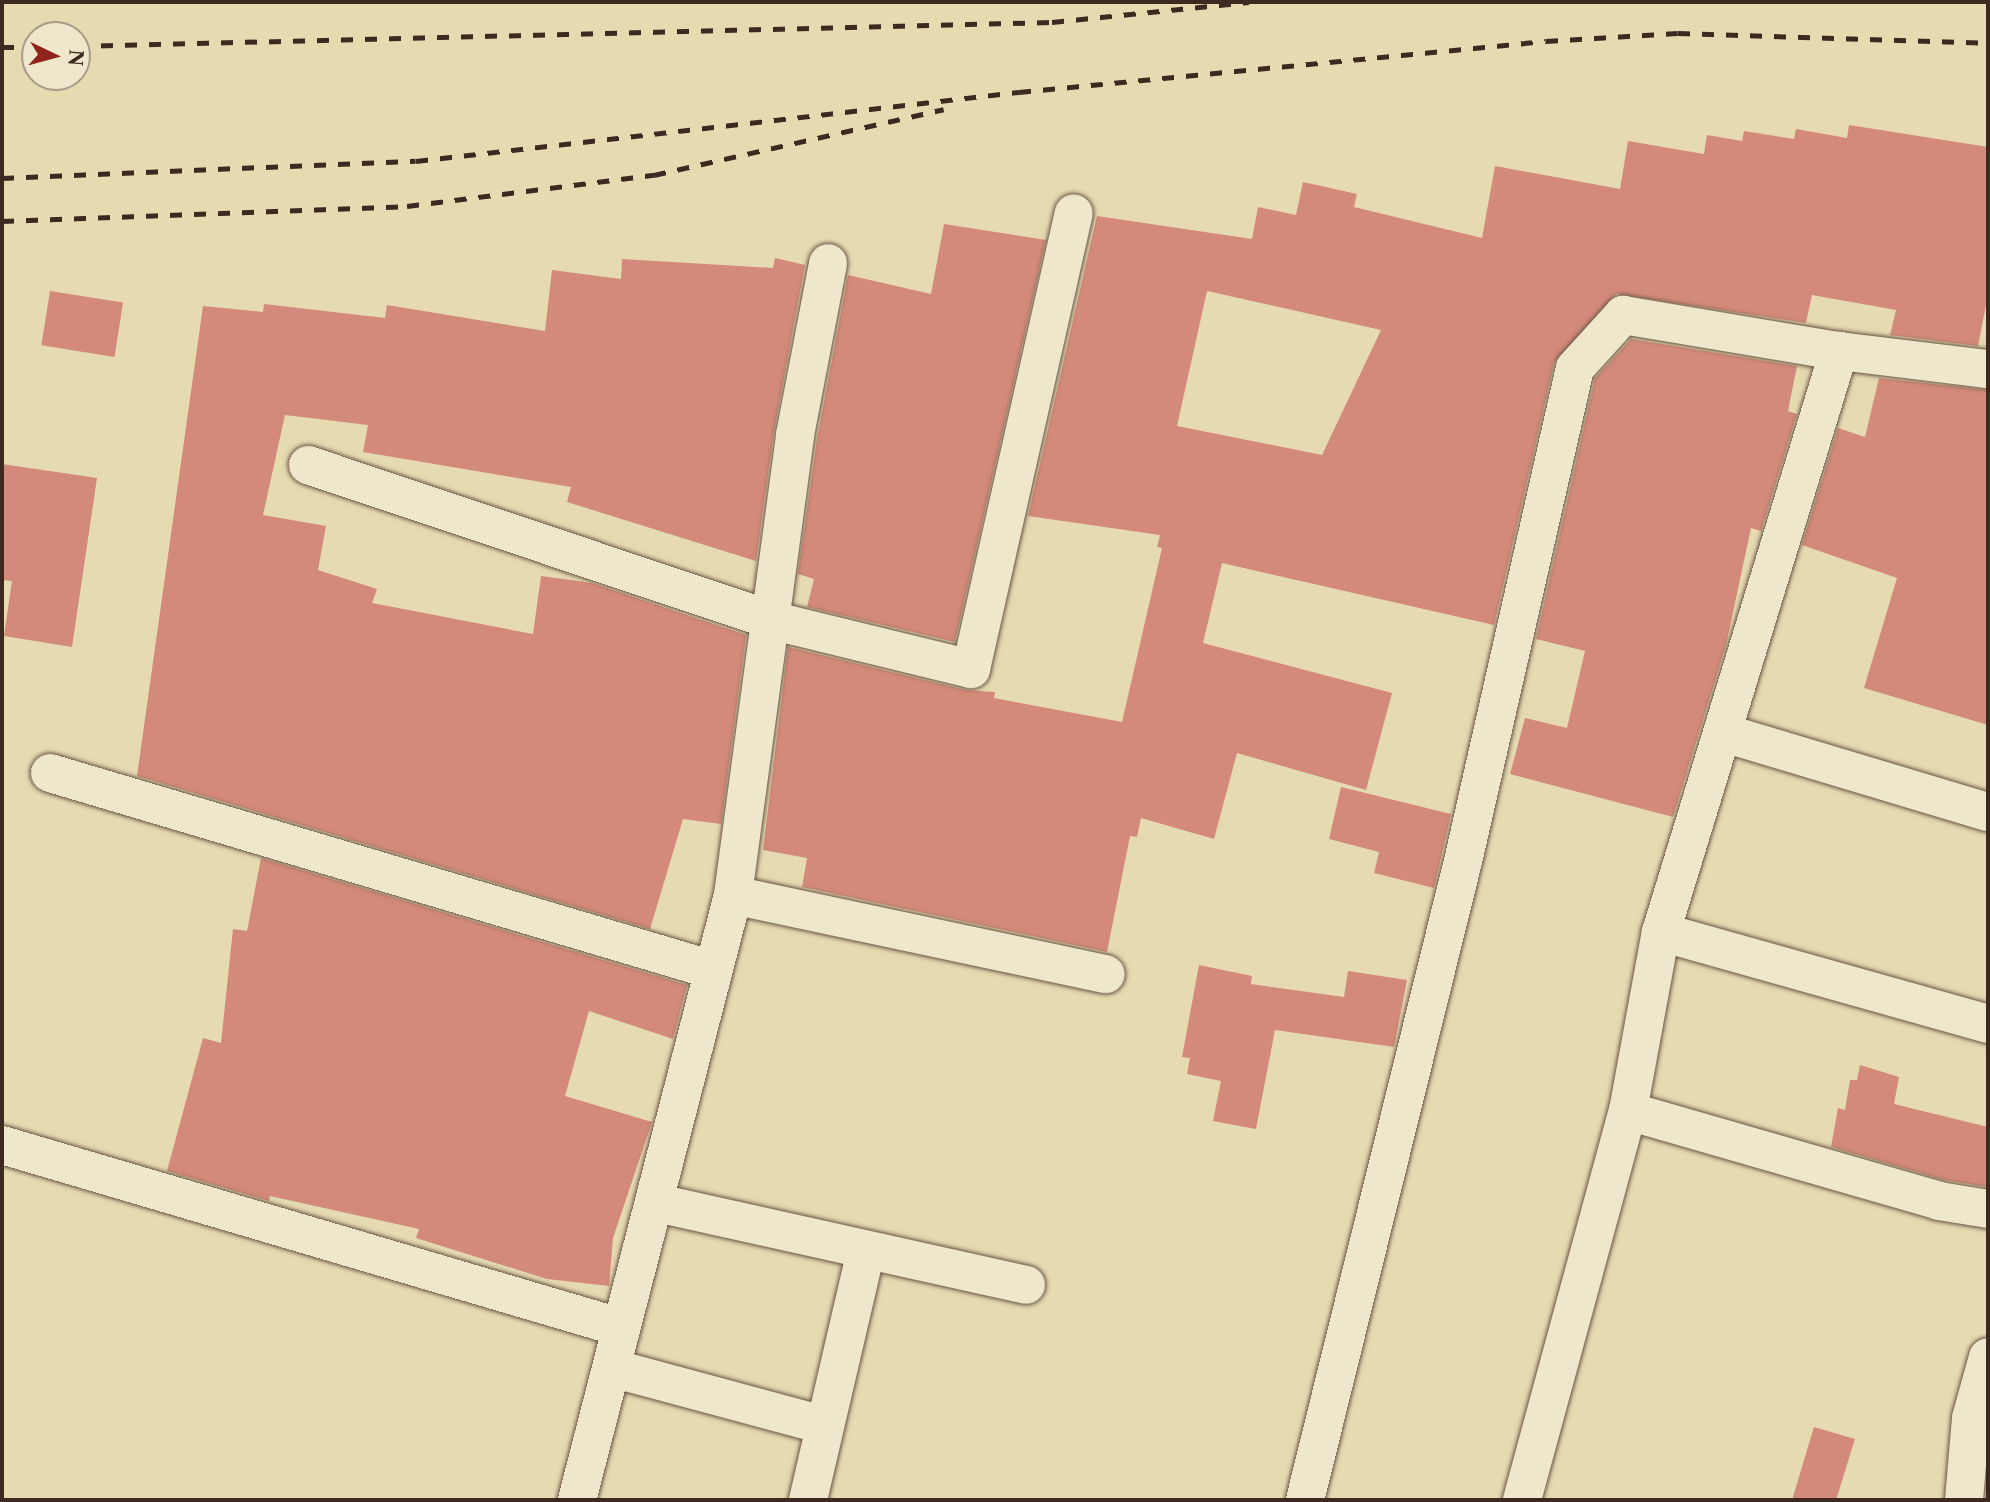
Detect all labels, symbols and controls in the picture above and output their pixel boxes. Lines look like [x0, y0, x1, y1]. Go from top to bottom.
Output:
north arrow [21, 21, 91, 91]
text: N [63, 48, 88, 67]

